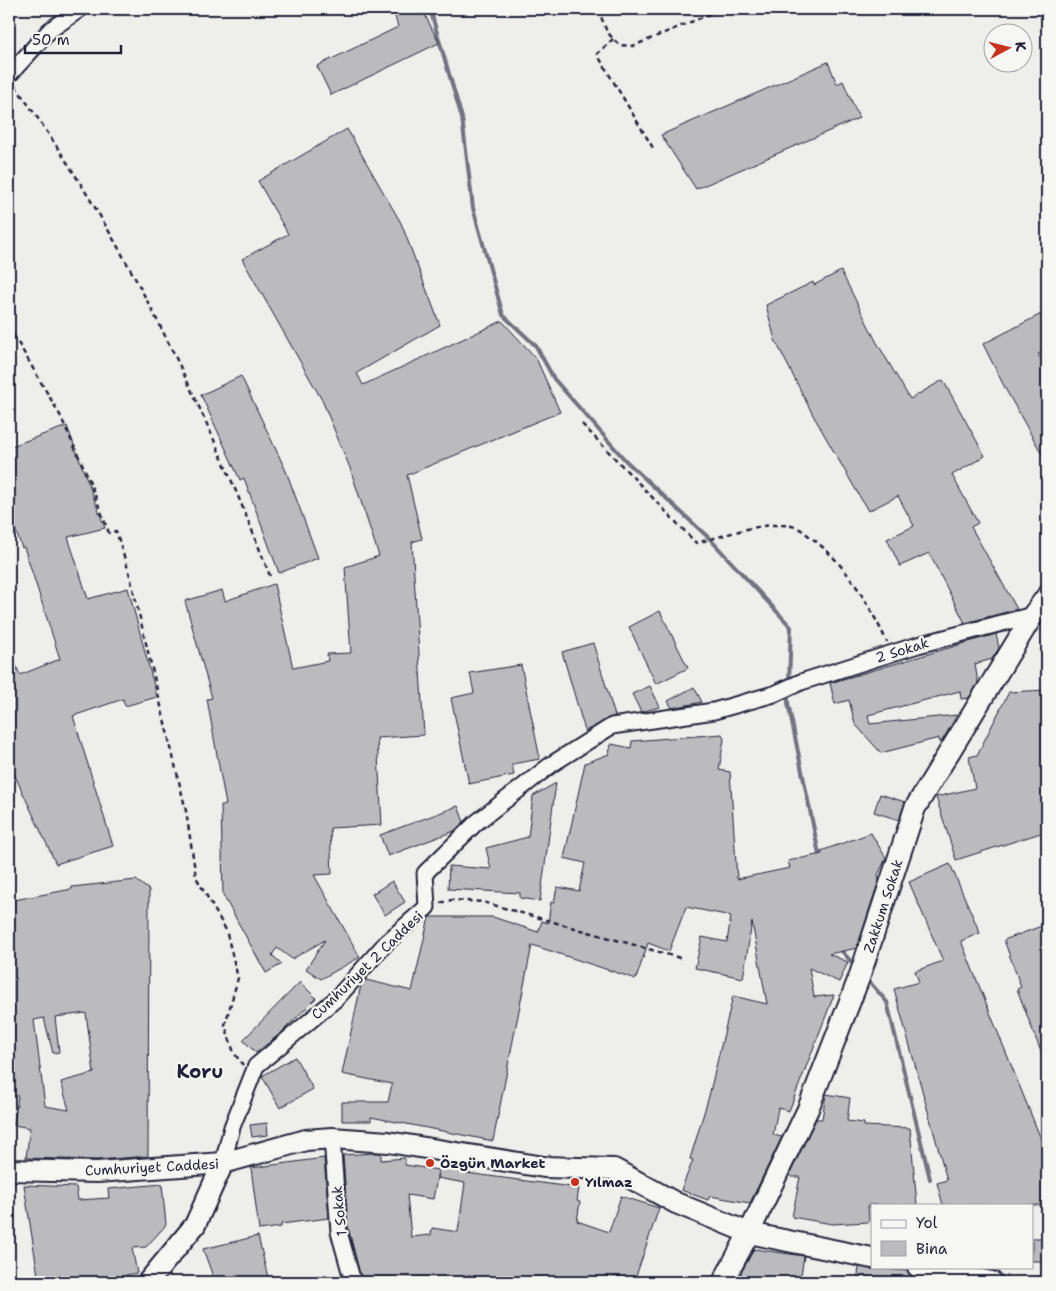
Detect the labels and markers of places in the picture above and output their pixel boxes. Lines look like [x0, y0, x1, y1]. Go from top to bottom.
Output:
place label: Özgün Market [440, 1154, 546, 1172]
marker: Özgün Market [424, 1157, 436, 1169]
place label: Yılmaz [585, 1173, 633, 1191]
marker: Yılmaz [569, 1176, 581, 1188]

